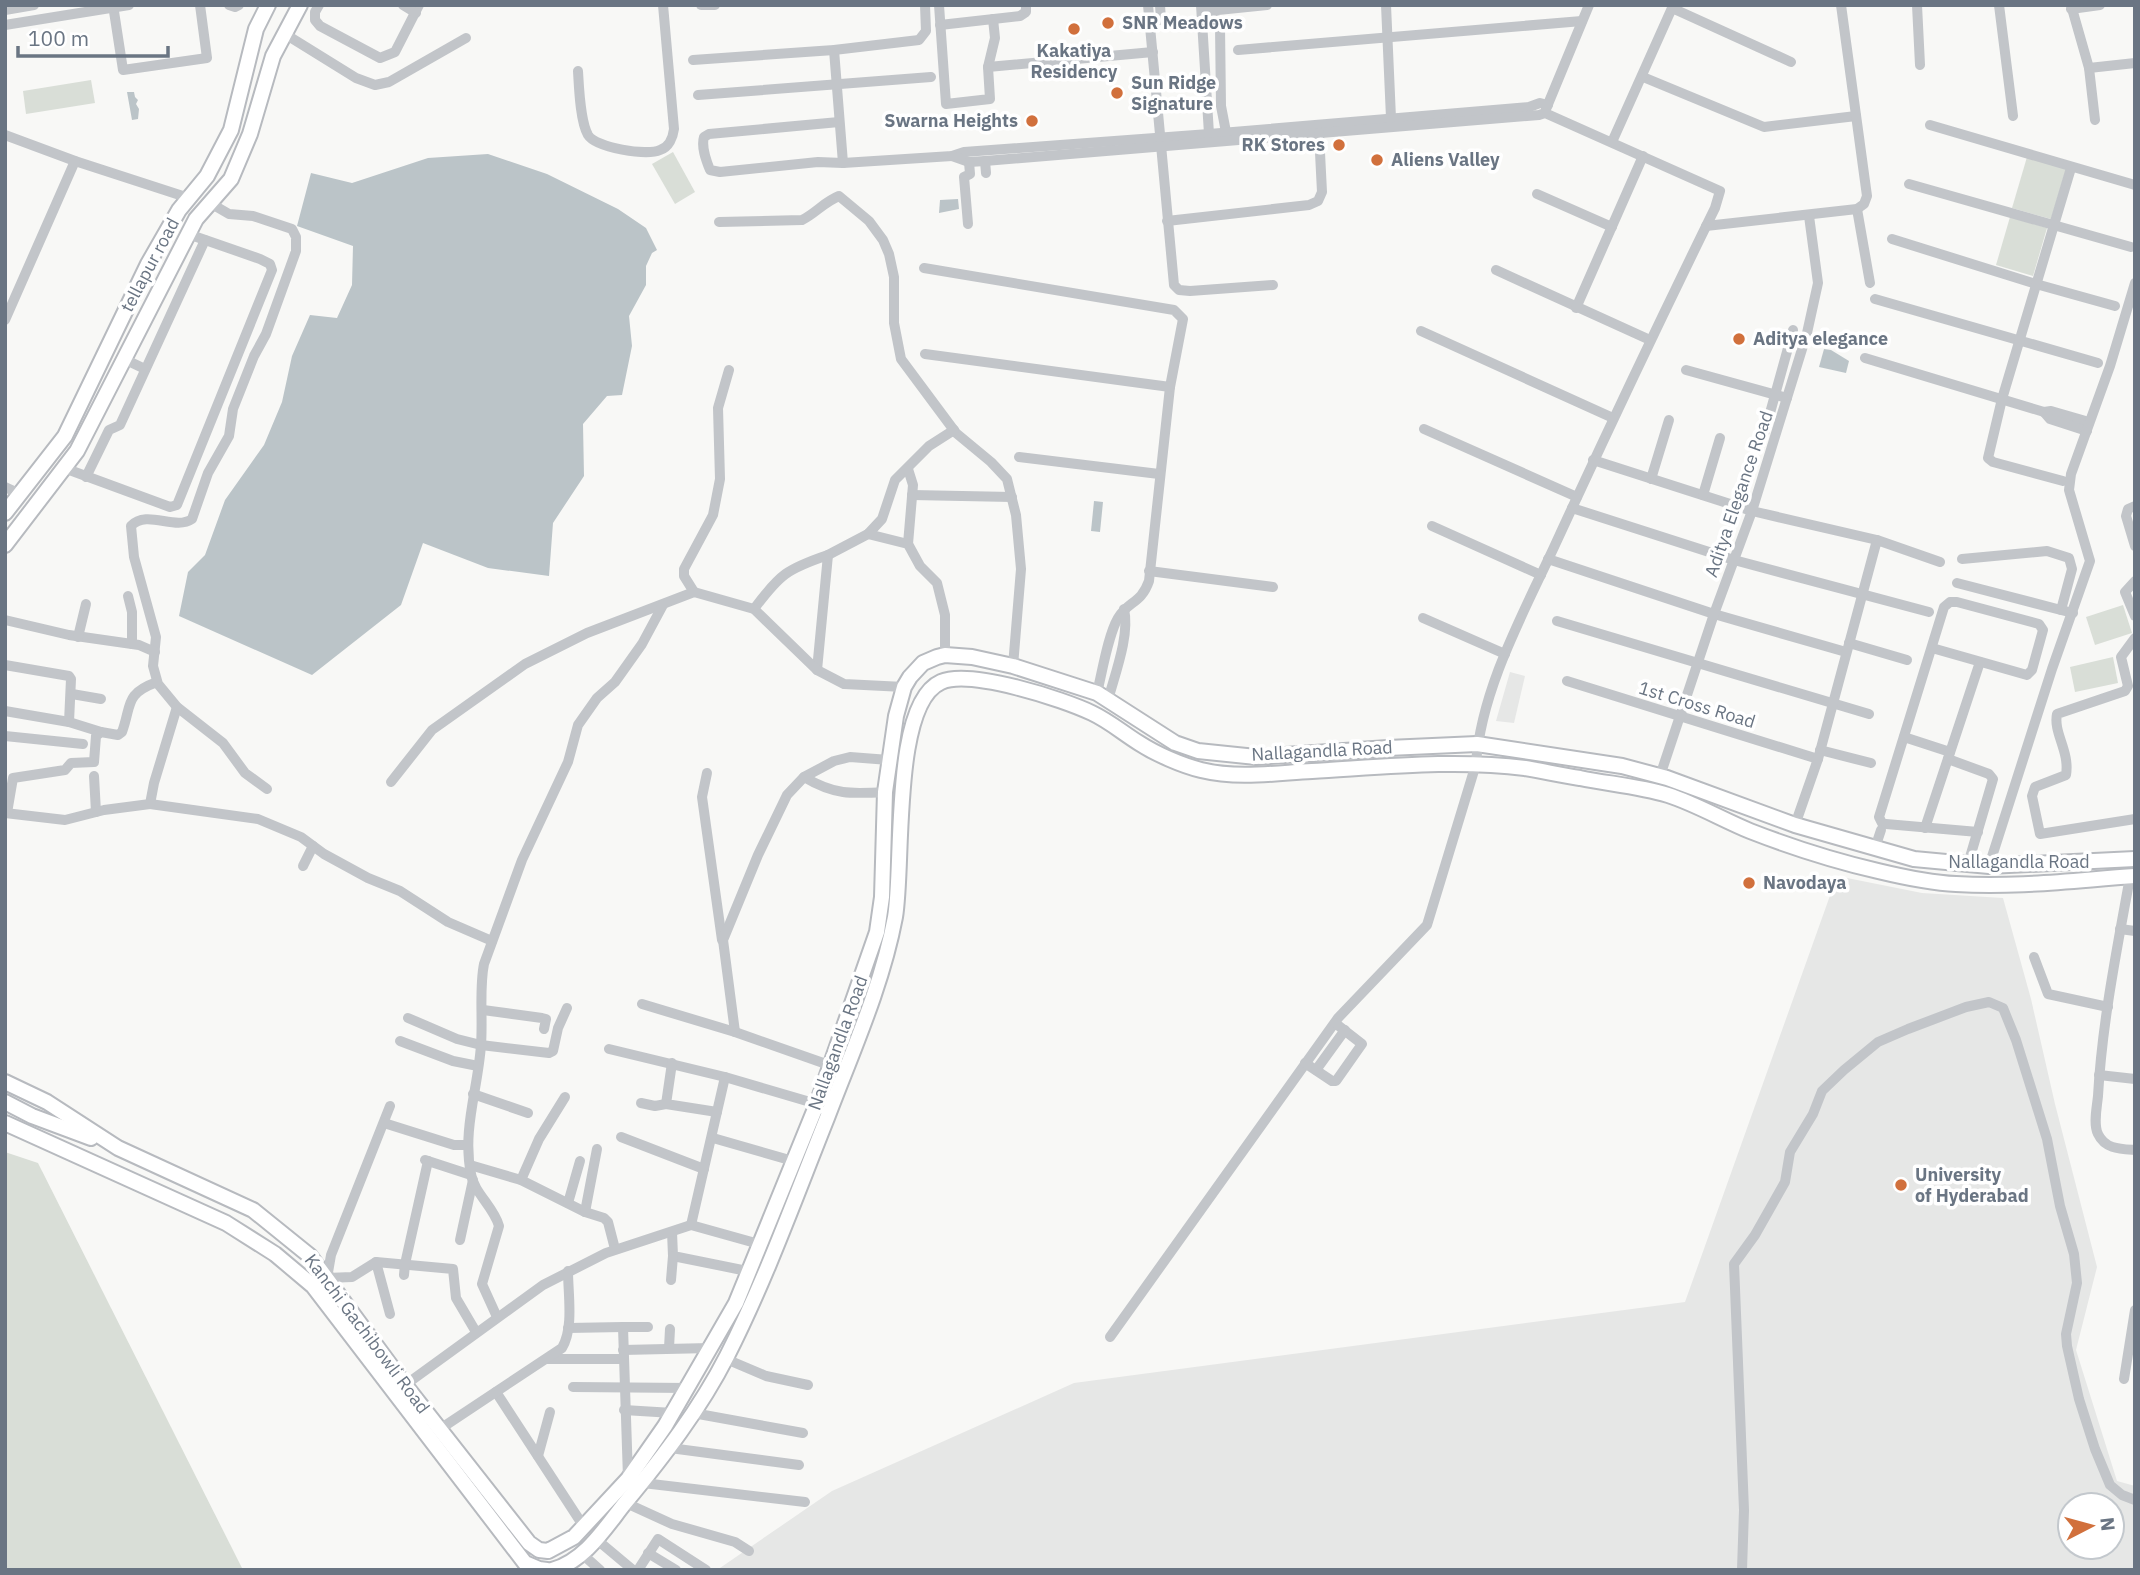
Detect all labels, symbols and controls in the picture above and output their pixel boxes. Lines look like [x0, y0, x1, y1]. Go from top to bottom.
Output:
place label: SNR Meadows [1122, 11, 1243, 34]
scale bar [18, 14, 168, 58]
marker: SNR Meadows [1100, 15, 1116, 31]
marker: Kakatiya Residency [1066, 21, 1082, 37]
text: 100 m [28, 24, 89, 52]
place label: Kakatiya Residency [1031, 39, 1118, 83]
place label: Sun Ridge Signature [1131, 71, 1216, 115]
marker: Sun Ridge Signature [1109, 85, 1125, 101]
place label: Swarna Heights [884, 109, 1018, 132]
marker: Swarna Heights [1024, 113, 1040, 129]
place label: RK Stores [1242, 133, 1325, 156]
marker: RK Stores [1331, 137, 1347, 153]
place label: Aliens Valley [1391, 148, 1500, 171]
marker: Aliens Valley [1369, 152, 1385, 168]
street label: tellapur road [115, 214, 184, 316]
place label: Aditya elegance [1753, 327, 1888, 350]
marker: Aditya elegance [1731, 331, 1747, 347]
street label: Aditya Elegance Road [1699, 408, 1778, 580]
street label: 1st Cross Road [1636, 676, 1758, 733]
street label: Nallagandla Road [1251, 735, 1393, 766]
street label: Nallagandla Road [1948, 850, 2090, 873]
place label: Navodaya [1763, 871, 1846, 894]
marker: Navodaya [1741, 875, 1757, 891]
street label: Nallagandla Road [803, 972, 873, 1113]
place label: University of Hyderabad [1915, 1163, 2029, 1207]
marker: University of Hyderabad [1893, 1177, 1909, 1193]
street label: Kanchi Gachibowli Road [300, 1249, 435, 1418]
north arrow [2056, 1491, 2126, 1561]
text: N [2095, 1516, 2121, 1532]

